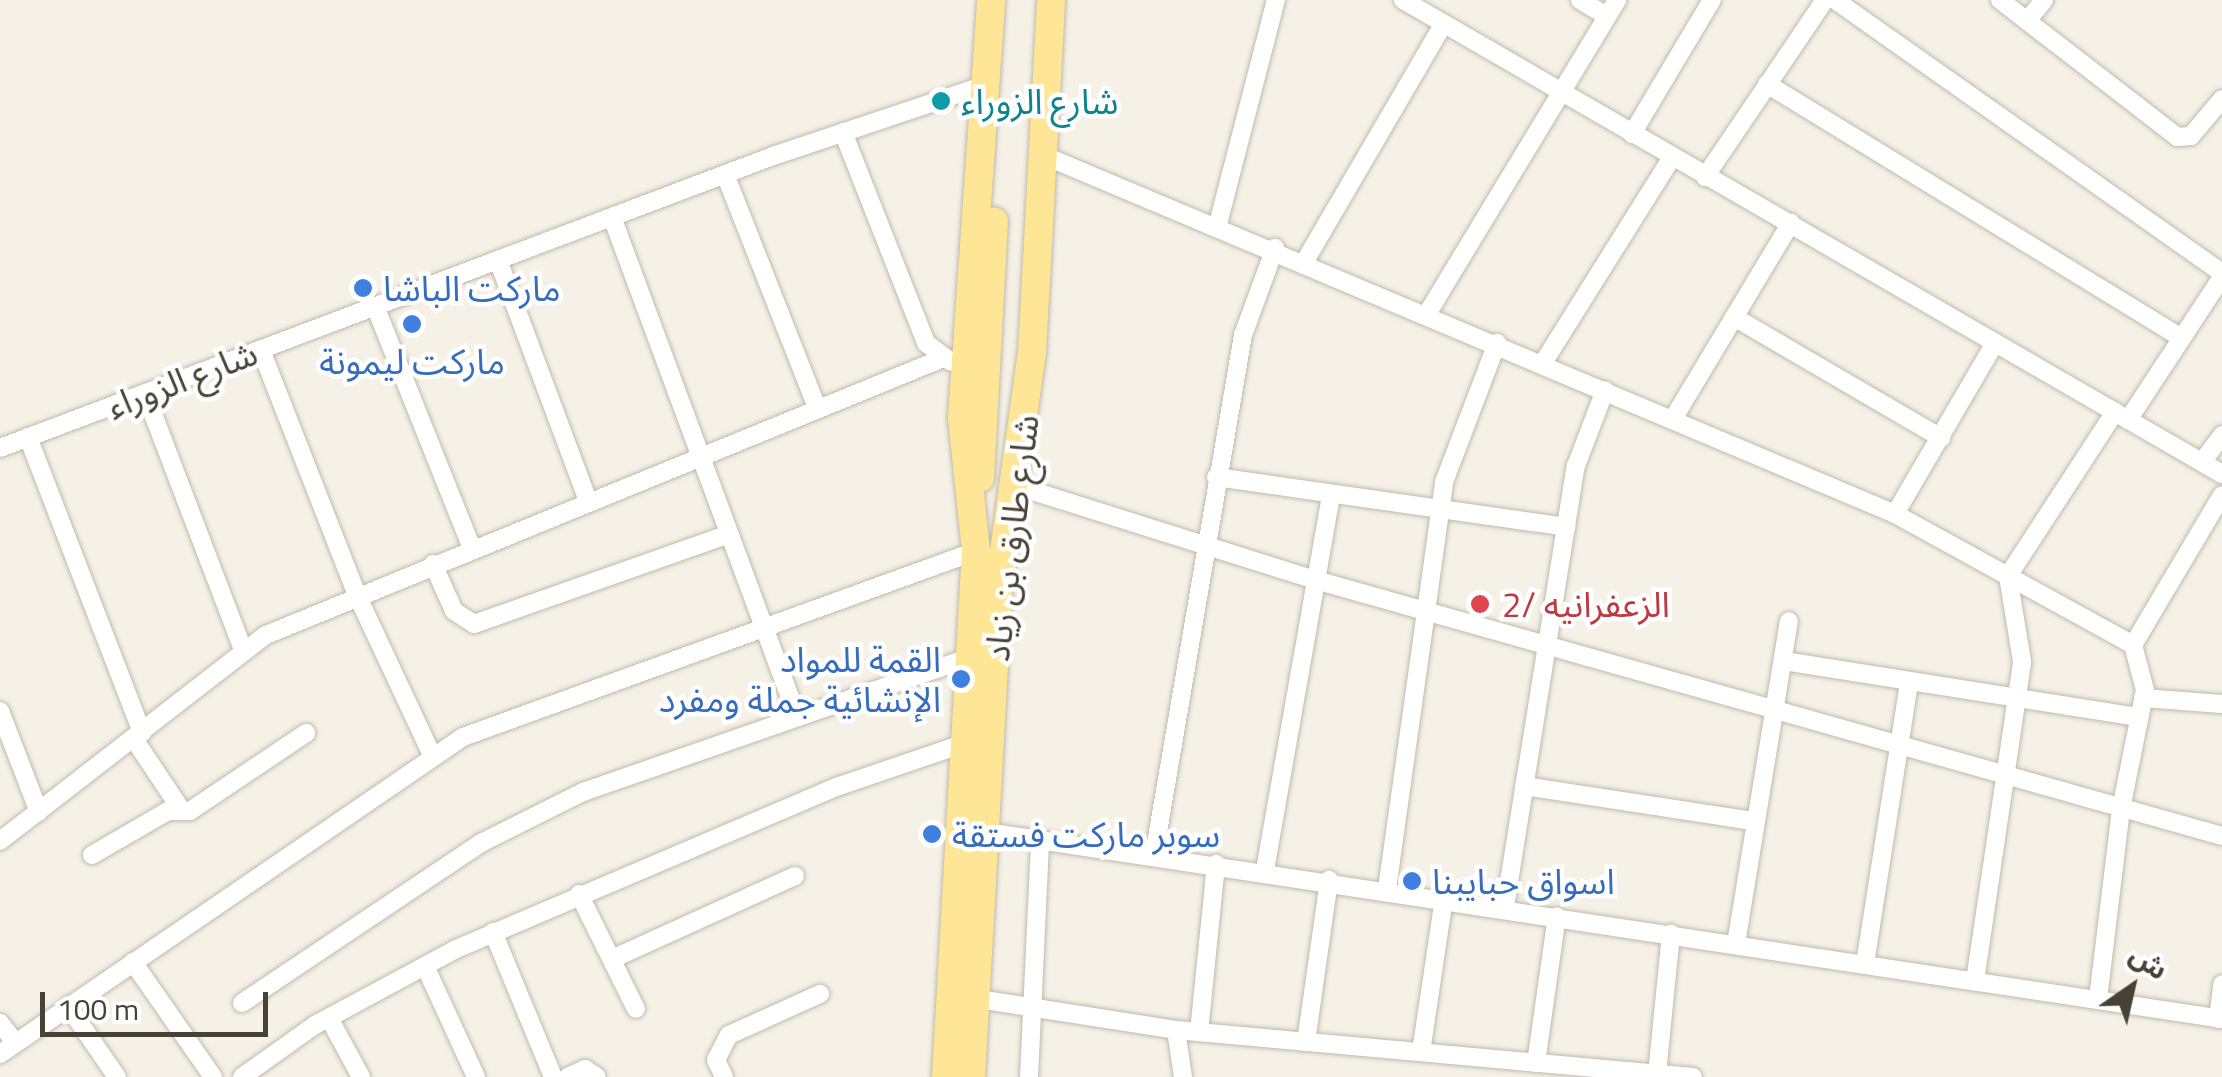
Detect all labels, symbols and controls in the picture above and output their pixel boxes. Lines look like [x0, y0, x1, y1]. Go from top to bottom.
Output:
place label: شارع الزوراء [961, 80, 1119, 122]
marker: شارع الزوراء [930, 90, 952, 112]
place label: ماركت الباشا [383, 267, 561, 309]
marker: ماركت الباشا [352, 277, 374, 299]
marker: ماركت ليمونة [401, 313, 423, 335]
street label: شارع الزوراء [101, 331, 263, 427]
place label: ماركت ليمونة [319, 340, 505, 382]
street label: شارع طارق بن زياد [975, 412, 1047, 664]
place label: الزعفرانيه /2 [1502, 583, 1670, 625]
marker: الزعفرانيه /2 [1467, 591, 1493, 617]
place label: القمة للمواد الإنشائية جملة ومفرد [659, 638, 941, 720]
marker: القمة للمواد الإنشائية جملة ومفرد [950, 668, 972, 690]
place label: سوبر ماركت فستقة [952, 813, 1220, 855]
marker: سوبر ماركت فستقة [921, 823, 943, 845]
place label: اسواق حبايبنا [1432, 860, 1615, 902]
marker: اسواق حبايبنا [1401, 870, 1423, 892]
text: ش [2121, 933, 2177, 990]
north arrow [2082, 937, 2182, 1037]
scale bar [45, 972, 272, 1034]
text: 100 m [57, 986, 139, 1032]

